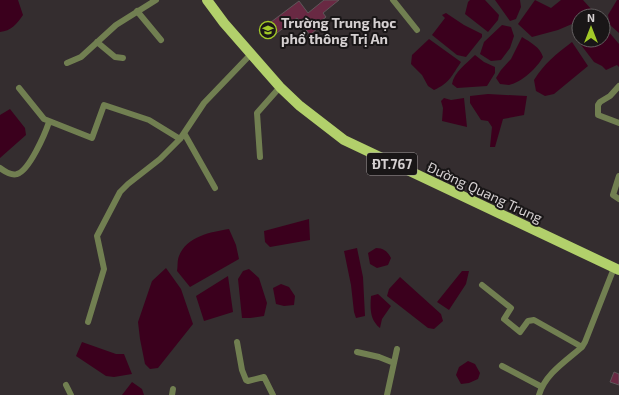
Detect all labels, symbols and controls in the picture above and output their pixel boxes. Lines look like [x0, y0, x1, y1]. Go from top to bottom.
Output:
north arrow [571, 8, 611, 48]
text: N [587, 11, 595, 24]
place label: Trường Trung học phổ thông Trị An [281, 14, 396, 47]
school or university icon: Trường Trung học phổ thông Trị An [258, 20, 278, 40]
road number: ĐT.767 [367, 153, 417, 175]
street label: Đường Quang Trung [425, 158, 545, 226]

